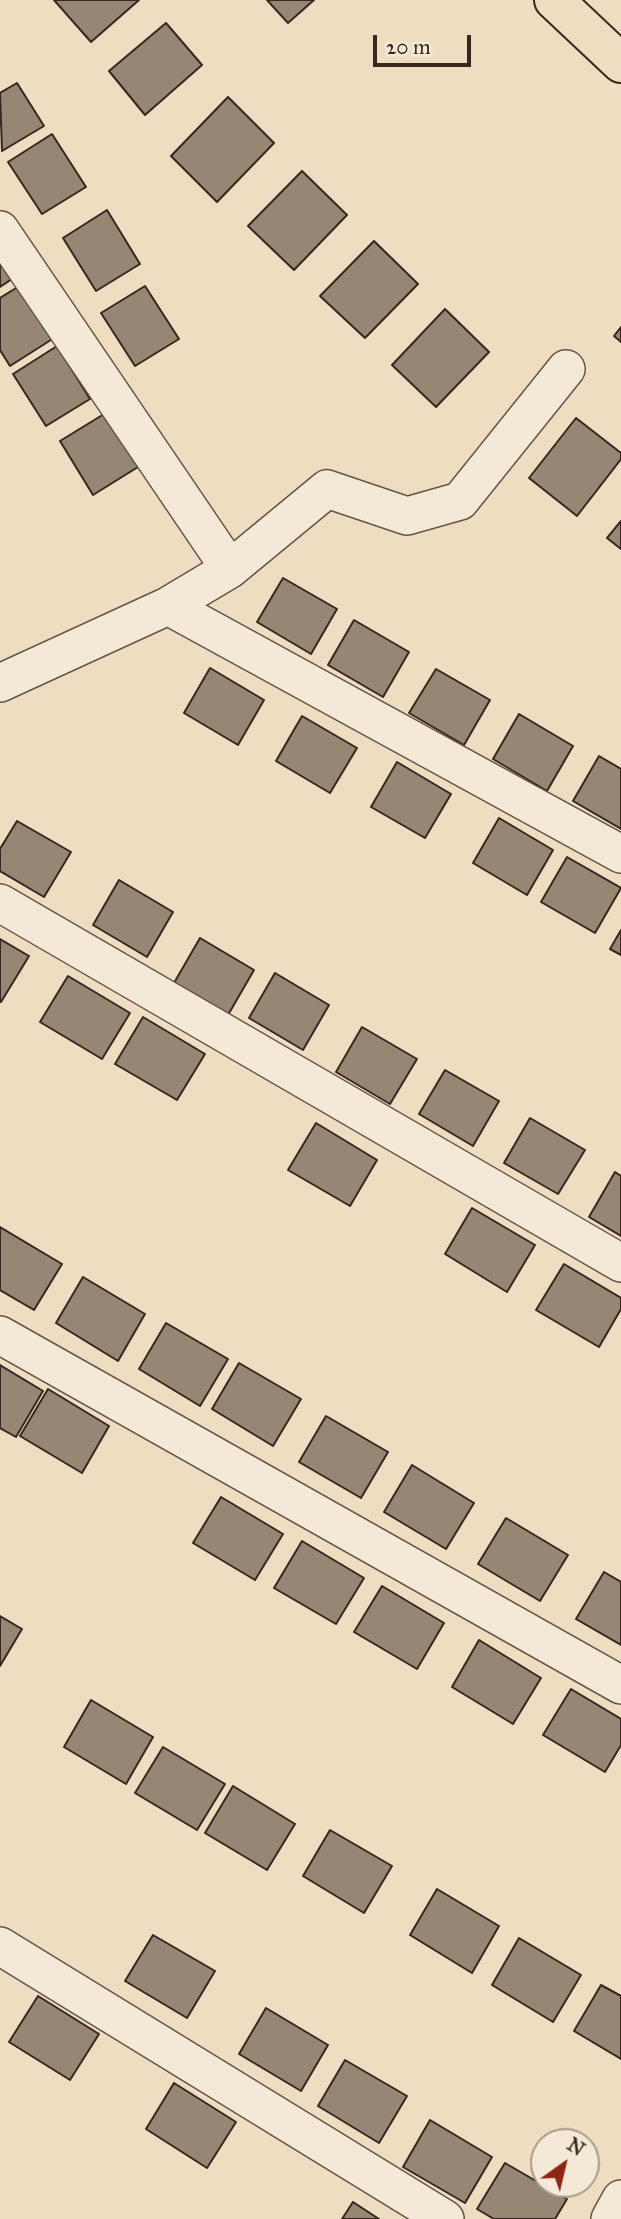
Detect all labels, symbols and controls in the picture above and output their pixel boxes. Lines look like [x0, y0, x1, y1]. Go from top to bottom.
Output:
scale bar [376, 21, 474, 65]
text: 20 m [386, 34, 431, 60]
north arrow [530, 2128, 600, 2198]
text: N [563, 2133, 589, 2161]

